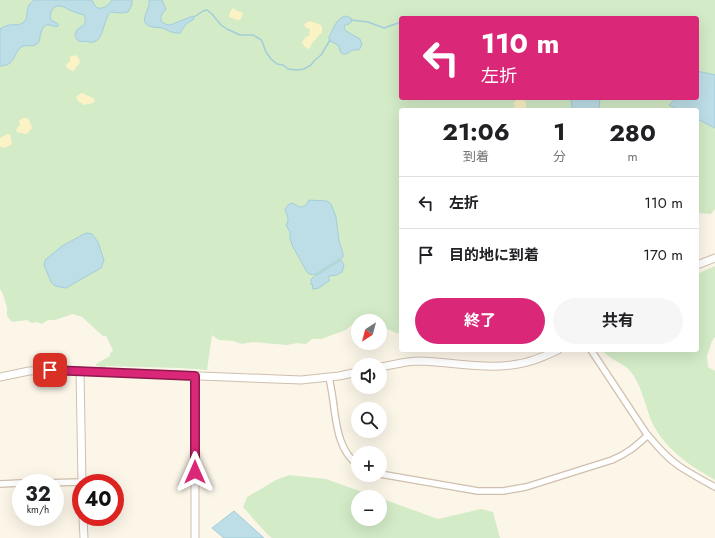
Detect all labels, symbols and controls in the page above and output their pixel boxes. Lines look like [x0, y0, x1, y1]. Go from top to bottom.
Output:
text: 110 m [481, 23, 559, 64]
icon: left [415, 32, 467, 84]
text: 左折 [481, 63, 517, 89]
text: 21:06 [442, 114, 510, 149]
text: 1 [553, 114, 566, 149]
text: 280 [609, 115, 656, 150]
text: 到着 [463, 147, 489, 166]
text: 分 [553, 147, 566, 166]
text: m [627, 147, 638, 166]
icon: left [415, 192, 437, 214]
text: 左折 [449, 192, 479, 214]
text: 110 m [644, 192, 683, 214]
icon: arrive [415, 244, 437, 266]
text: 目的地に到着 [449, 244, 539, 266]
text: 170 m [643, 244, 683, 266]
button: 終了 [415, 298, 545, 344]
button: 共有 [553, 298, 683, 344]
north arrow [351, 314, 387, 350]
map controls [351, 314, 387, 526]
pin [33, 353, 67, 387]
button: sound [351, 358, 387, 394]
icon: arrive [39, 359, 61, 381]
button: search [351, 402, 387, 438]
button: + [351, 446, 387, 482]
position arrow [174, 451, 216, 493]
speed limit sign: 40 [72, 474, 124, 526]
text: 32 [25, 480, 51, 509]
button: − [351, 490, 387, 526]
text: km/h [27, 502, 49, 517]

